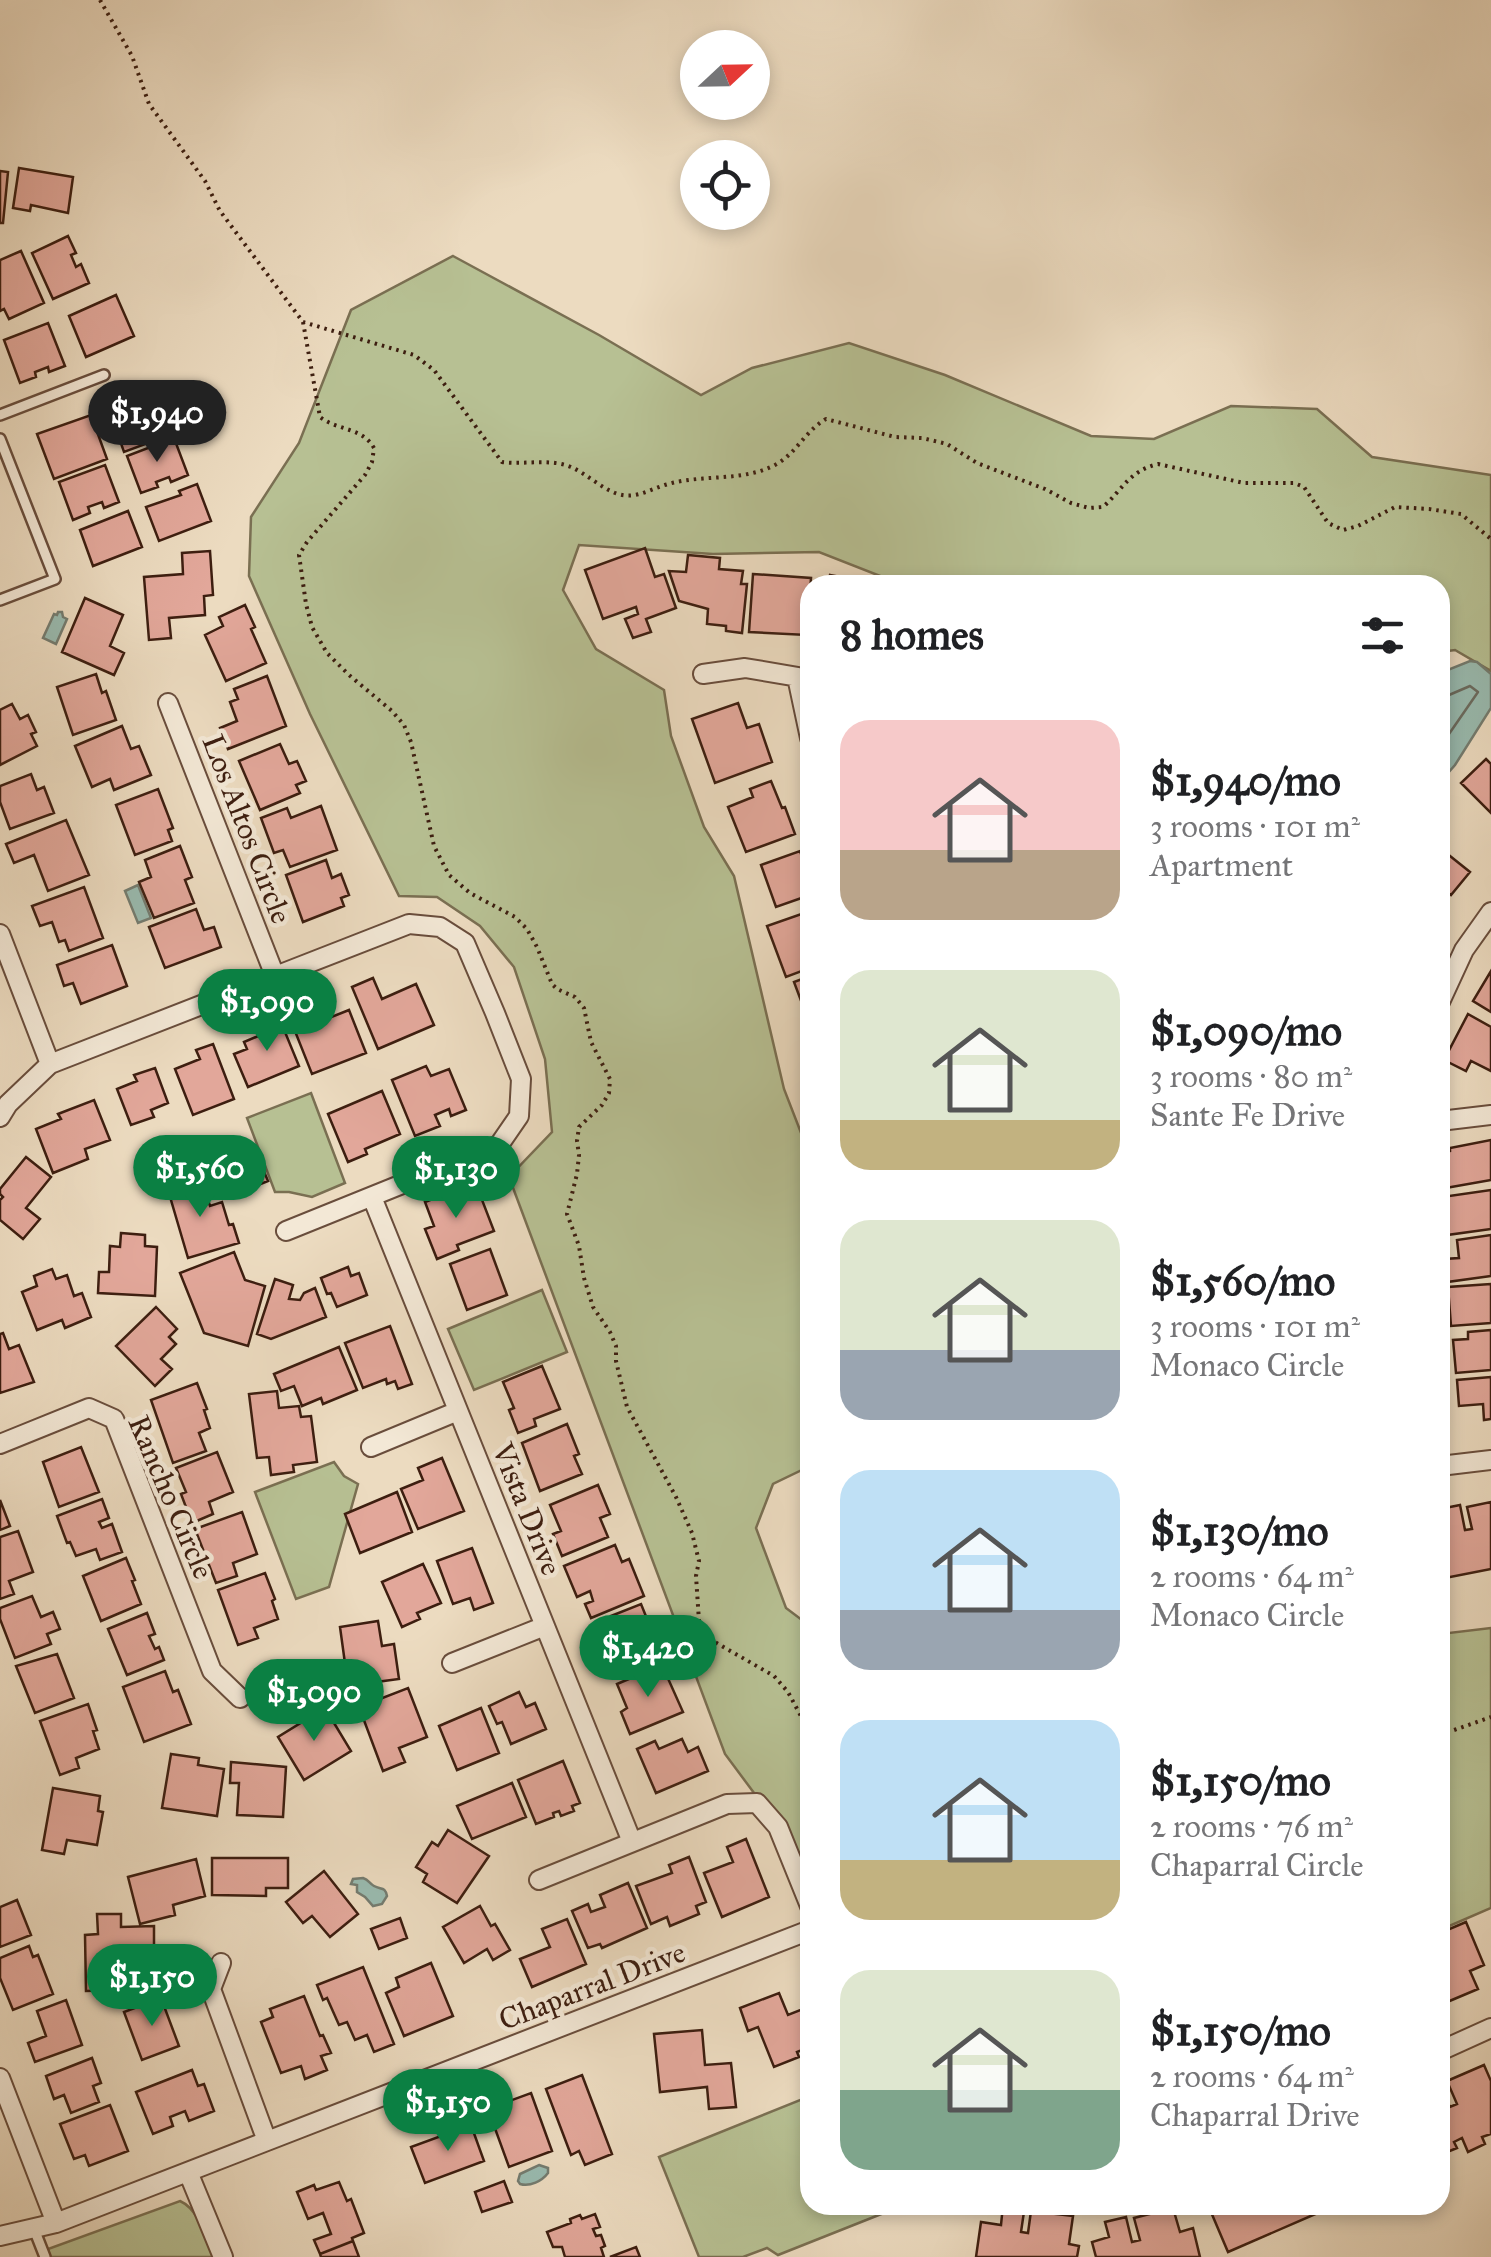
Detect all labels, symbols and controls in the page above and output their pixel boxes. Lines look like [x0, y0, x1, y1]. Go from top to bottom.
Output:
north arrow [680, 30, 770, 120]
map controls [680, 30, 770, 230]
button: locate [680, 140, 770, 230]
pin: $1,940 [76, 380, 238, 465]
text: $1,940 [110, 393, 204, 432]
icon: filters [1355, 608, 1410, 663]
text: 8 homes [840, 609, 984, 661]
street label: Los Altos Circle [194, 729, 300, 929]
text: $1,940/mo [1150, 755, 1341, 807]
icon: home [920, 760, 1040, 880]
text: 3 rooms · 101 m² [1150, 807, 1360, 846]
text: Apartment [1150, 846, 1293, 885]
pin: $1,090 [186, 969, 348, 1054]
text: $1,090 [220, 982, 314, 1021]
text: $1,090/mo [1150, 1005, 1342, 1057]
icon: home [920, 1010, 1040, 1130]
text: 3 rooms · 80 m² [1150, 1057, 1352, 1096]
text: Sante Fe Drive [1150, 1096, 1345, 1135]
pin: $1,560 [119, 1135, 281, 1220]
pin: $1,130 [375, 1136, 537, 1221]
text: $1,560 [155, 1148, 245, 1187]
text: $1,130 [414, 1149, 498, 1188]
text: $1,560/mo [1150, 1255, 1335, 1307]
icon: home [920, 1260, 1040, 1380]
text: 3 rooms · 101 m² [1150, 1307, 1360, 1346]
text: Monaco Circle [1150, 1346, 1344, 1385]
street label: Rancho Circle [120, 1410, 222, 1584]
street label: Vista Drive [484, 1437, 570, 1580]
text: $1,130/mo [1150, 1505, 1328, 1557]
icon: home [920, 1510, 1040, 1630]
text: 2 rooms · 64 m² [1150, 1557, 1354, 1596]
text: Monaco Circle [1150, 1596, 1344, 1635]
pin: $1,420 [567, 1615, 729, 1700]
text: $1,420 [602, 1628, 694, 1667]
pin: $1,090 [233, 1659, 395, 1744]
text: $1,090 [267, 1672, 361, 1711]
text: $1,150/mo [1150, 1755, 1331, 1807]
icon: home [920, 1760, 1040, 1880]
text: 2 rooms · 76 m² [1150, 1807, 1353, 1846]
text: Chaparral Circle [1150, 1846, 1364, 1885]
street label: Chaparral Drive [494, 1934, 690, 2038]
pin: $1,150 [71, 1944, 233, 2029]
text: $1,150 [109, 1957, 195, 1996]
text: $1,150/mo [1150, 2005, 1331, 2057]
icon: home [920, 2010, 1040, 2130]
text: 2 rooms · 64 m² [1150, 2057, 1354, 2096]
pin: $1,150 [367, 2069, 529, 2154]
text: $1,150 [405, 2082, 491, 2121]
text: Chaparral Drive [1150, 2096, 1360, 2135]

